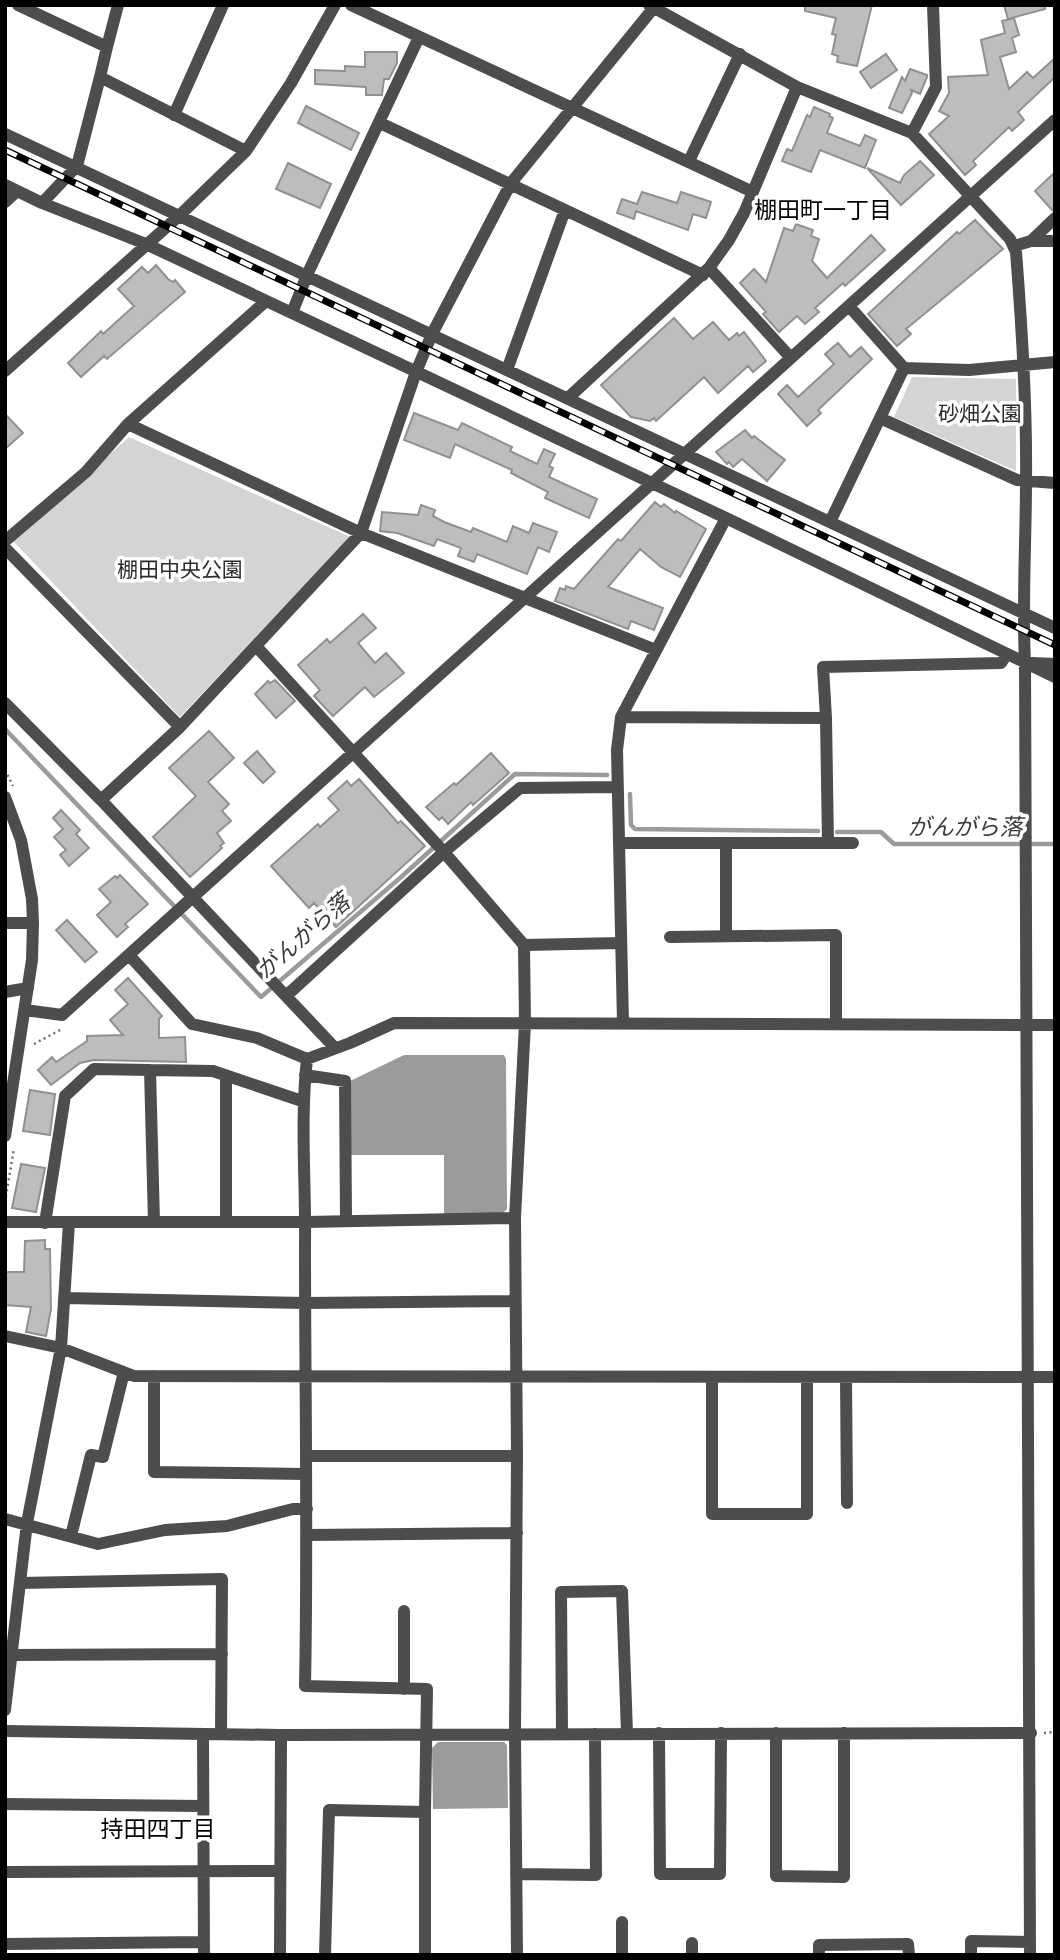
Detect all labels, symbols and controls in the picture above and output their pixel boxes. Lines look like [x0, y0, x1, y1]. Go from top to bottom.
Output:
district label: 棚田町一丁目 [754, 198, 892, 227]
park label: 砂畑公園 [938, 402, 1022, 429]
park label: 棚田中央公園 [117, 558, 243, 585]
water label: がんがら落 [908, 815, 1027, 844]
water label: がんがら落 [252, 887, 361, 987]
district label: 持田四丁目 [101, 1817, 216, 1846]

